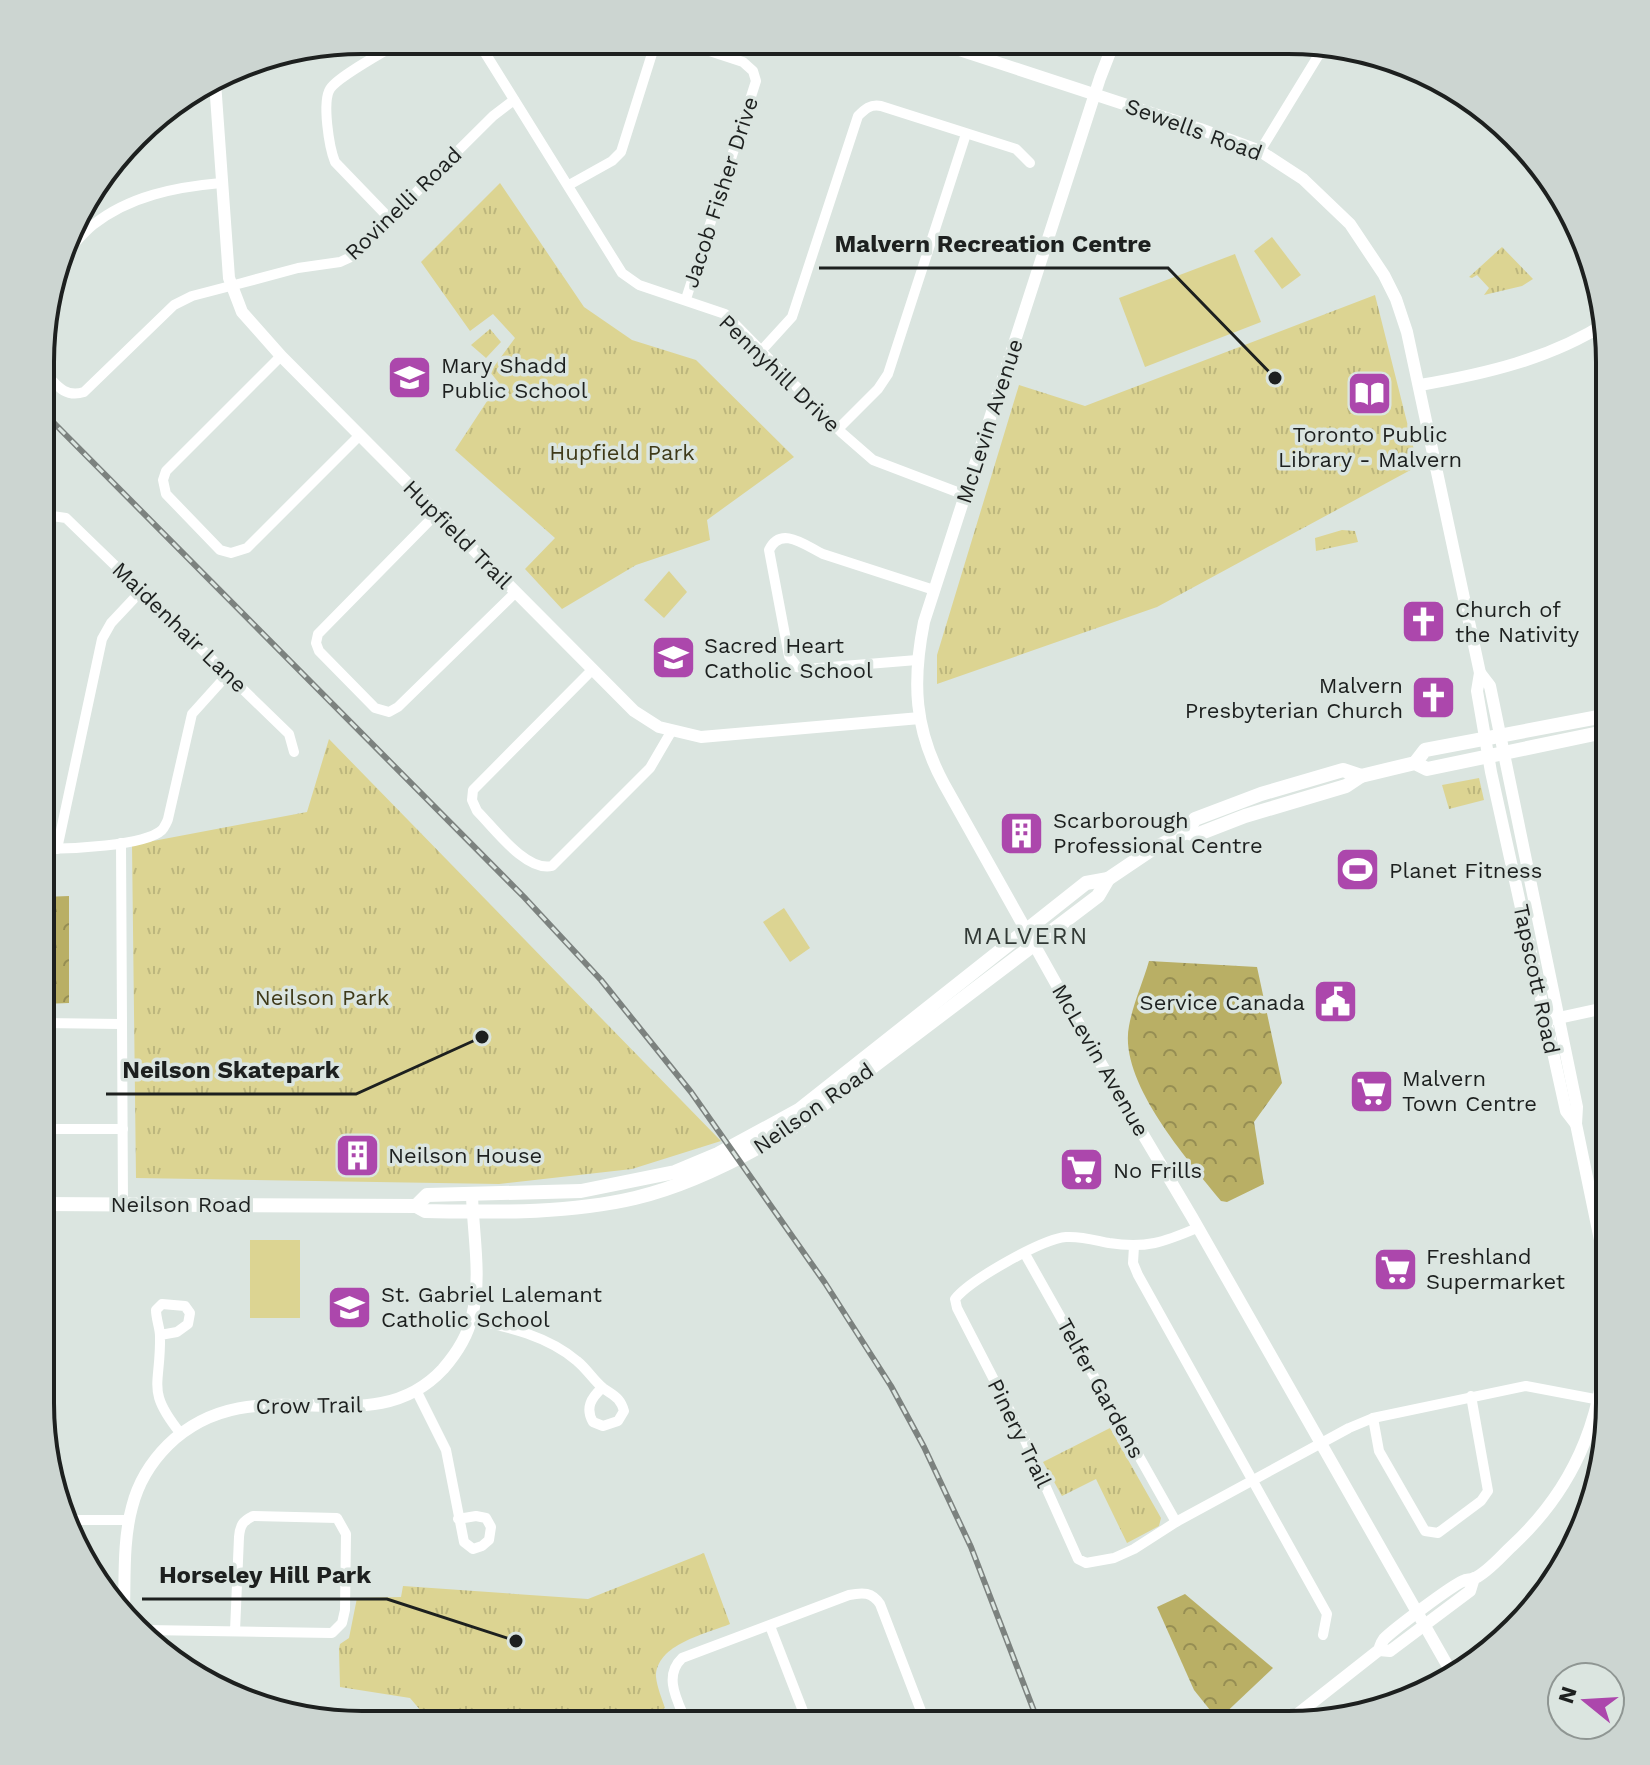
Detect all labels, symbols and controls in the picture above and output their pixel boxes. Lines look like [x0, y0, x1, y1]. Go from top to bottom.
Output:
street label: Sewells Road [1122, 93, 1266, 166]
street label: Jacob Fisher Drive [678, 94, 763, 291]
street label: Rovinelli Road [340, 142, 467, 265]
callout: Malvern Recreation Centre [819, 220, 1168, 268]
text: Malvern Recreation Centre [835, 230, 1152, 258]
street label: Pennyhill Drive [714, 309, 845, 437]
street label: McLevin Avenue [951, 336, 1028, 507]
place label: Mary Shadd Public School [441, 353, 588, 403]
school or university icon: Mary Shadd Public School [386, 354, 434, 402]
library icon: Toronto Public Library - Malvern [1346, 369, 1394, 417]
place label: Toronto Public Library - Malvern [1278, 422, 1462, 472]
park label: Hupfield Park [549, 440, 695, 465]
street label: Hupfield Trail [398, 475, 517, 594]
street label: Maidenhair Lane [107, 557, 252, 698]
place label: Church of the Nativity [1455, 597, 1580, 647]
church icon: Church of the Nativity [1400, 598, 1448, 646]
place label: Sacred Heart Catholic School [704, 633, 873, 683]
school or university icon: Sacred Heart Catholic School [649, 634, 697, 682]
place label: Malvern Presbyterian Church [1185, 673, 1403, 723]
church icon: Malvern Presbyterian Church [1410, 674, 1458, 722]
place label: Scarborough Professional Centre [1053, 808, 1263, 858]
building icon: Scarborough Professional Centre [998, 809, 1046, 857]
sports icon: Planet Fitness [1334, 846, 1382, 894]
place label: Planet Fitness [1389, 858, 1542, 883]
street label: Tapscott Road [1508, 902, 1565, 1056]
district label: MALVERN [963, 922, 1089, 950]
public building icon: Service Canada [1312, 978, 1360, 1026]
street label: McLevin Avenue [1047, 980, 1154, 1141]
park label: Neilson Park [255, 985, 389, 1010]
place label: Service Canada [1140, 990, 1305, 1015]
callout: Neilson Skatepark [106, 1046, 356, 1094]
text: Neilson Skatepark [122, 1056, 340, 1084]
street label: Neilson Road [748, 1058, 878, 1159]
place label: Malvern Town Centre [1402, 1066, 1537, 1116]
supermarket icon: Malvern Town Centre [1347, 1067, 1395, 1115]
building icon: Neilson House [333, 1131, 381, 1179]
place label: Neilson House [388, 1143, 542, 1168]
supermarket icon: No Frills [1058, 1146, 1106, 1194]
place label: No Frills [1113, 1158, 1202, 1183]
street label: Neilson Road [111, 1192, 251, 1217]
place label: Freshland Supermarket [1426, 1244, 1565, 1294]
supermarket icon: Freshland Supermarket [1371, 1245, 1419, 1293]
place label: St. Gabriel Lalemant Catholic School [381, 1282, 602, 1332]
school or university icon: St. Gabriel Lalemant Catholic School [326, 1283, 374, 1331]
street label: Telfer Gardens [1052, 1314, 1149, 1463]
street label: Pinery Trail [983, 1375, 1057, 1492]
street label: Crow Trail [255, 1392, 363, 1419]
callout: Horseley Hill Park [142, 1551, 387, 1599]
text: Horseley Hill Park [159, 1561, 371, 1589]
north arrow [1546, 1661, 1626, 1741]
text: N [1553, 1683, 1582, 1707]

